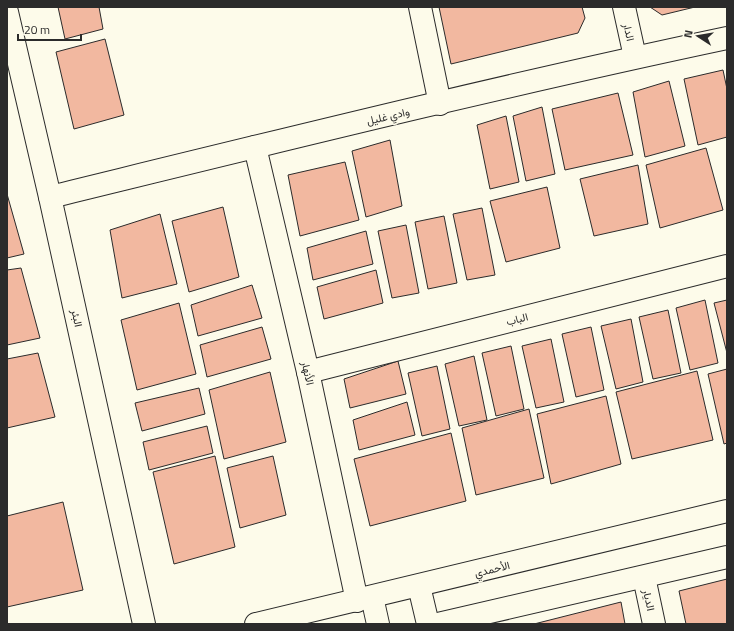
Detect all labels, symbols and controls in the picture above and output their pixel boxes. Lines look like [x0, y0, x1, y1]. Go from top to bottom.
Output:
scale bar [18, 16, 81, 42]
north arrow [678, 16, 718, 56]
text: 20 m [24, 20, 50, 39]
street label: الدار [619, 21, 639, 43]
text: N [680, 29, 697, 39]
street label: وادي غليل [365, 103, 412, 131]
street label: البئر [67, 307, 87, 328]
street label: الباب [504, 309, 530, 329]
street label: الأنهار [297, 359, 319, 387]
street label: الأحمدي [473, 557, 512, 583]
street label: الديار [639, 587, 659, 612]

